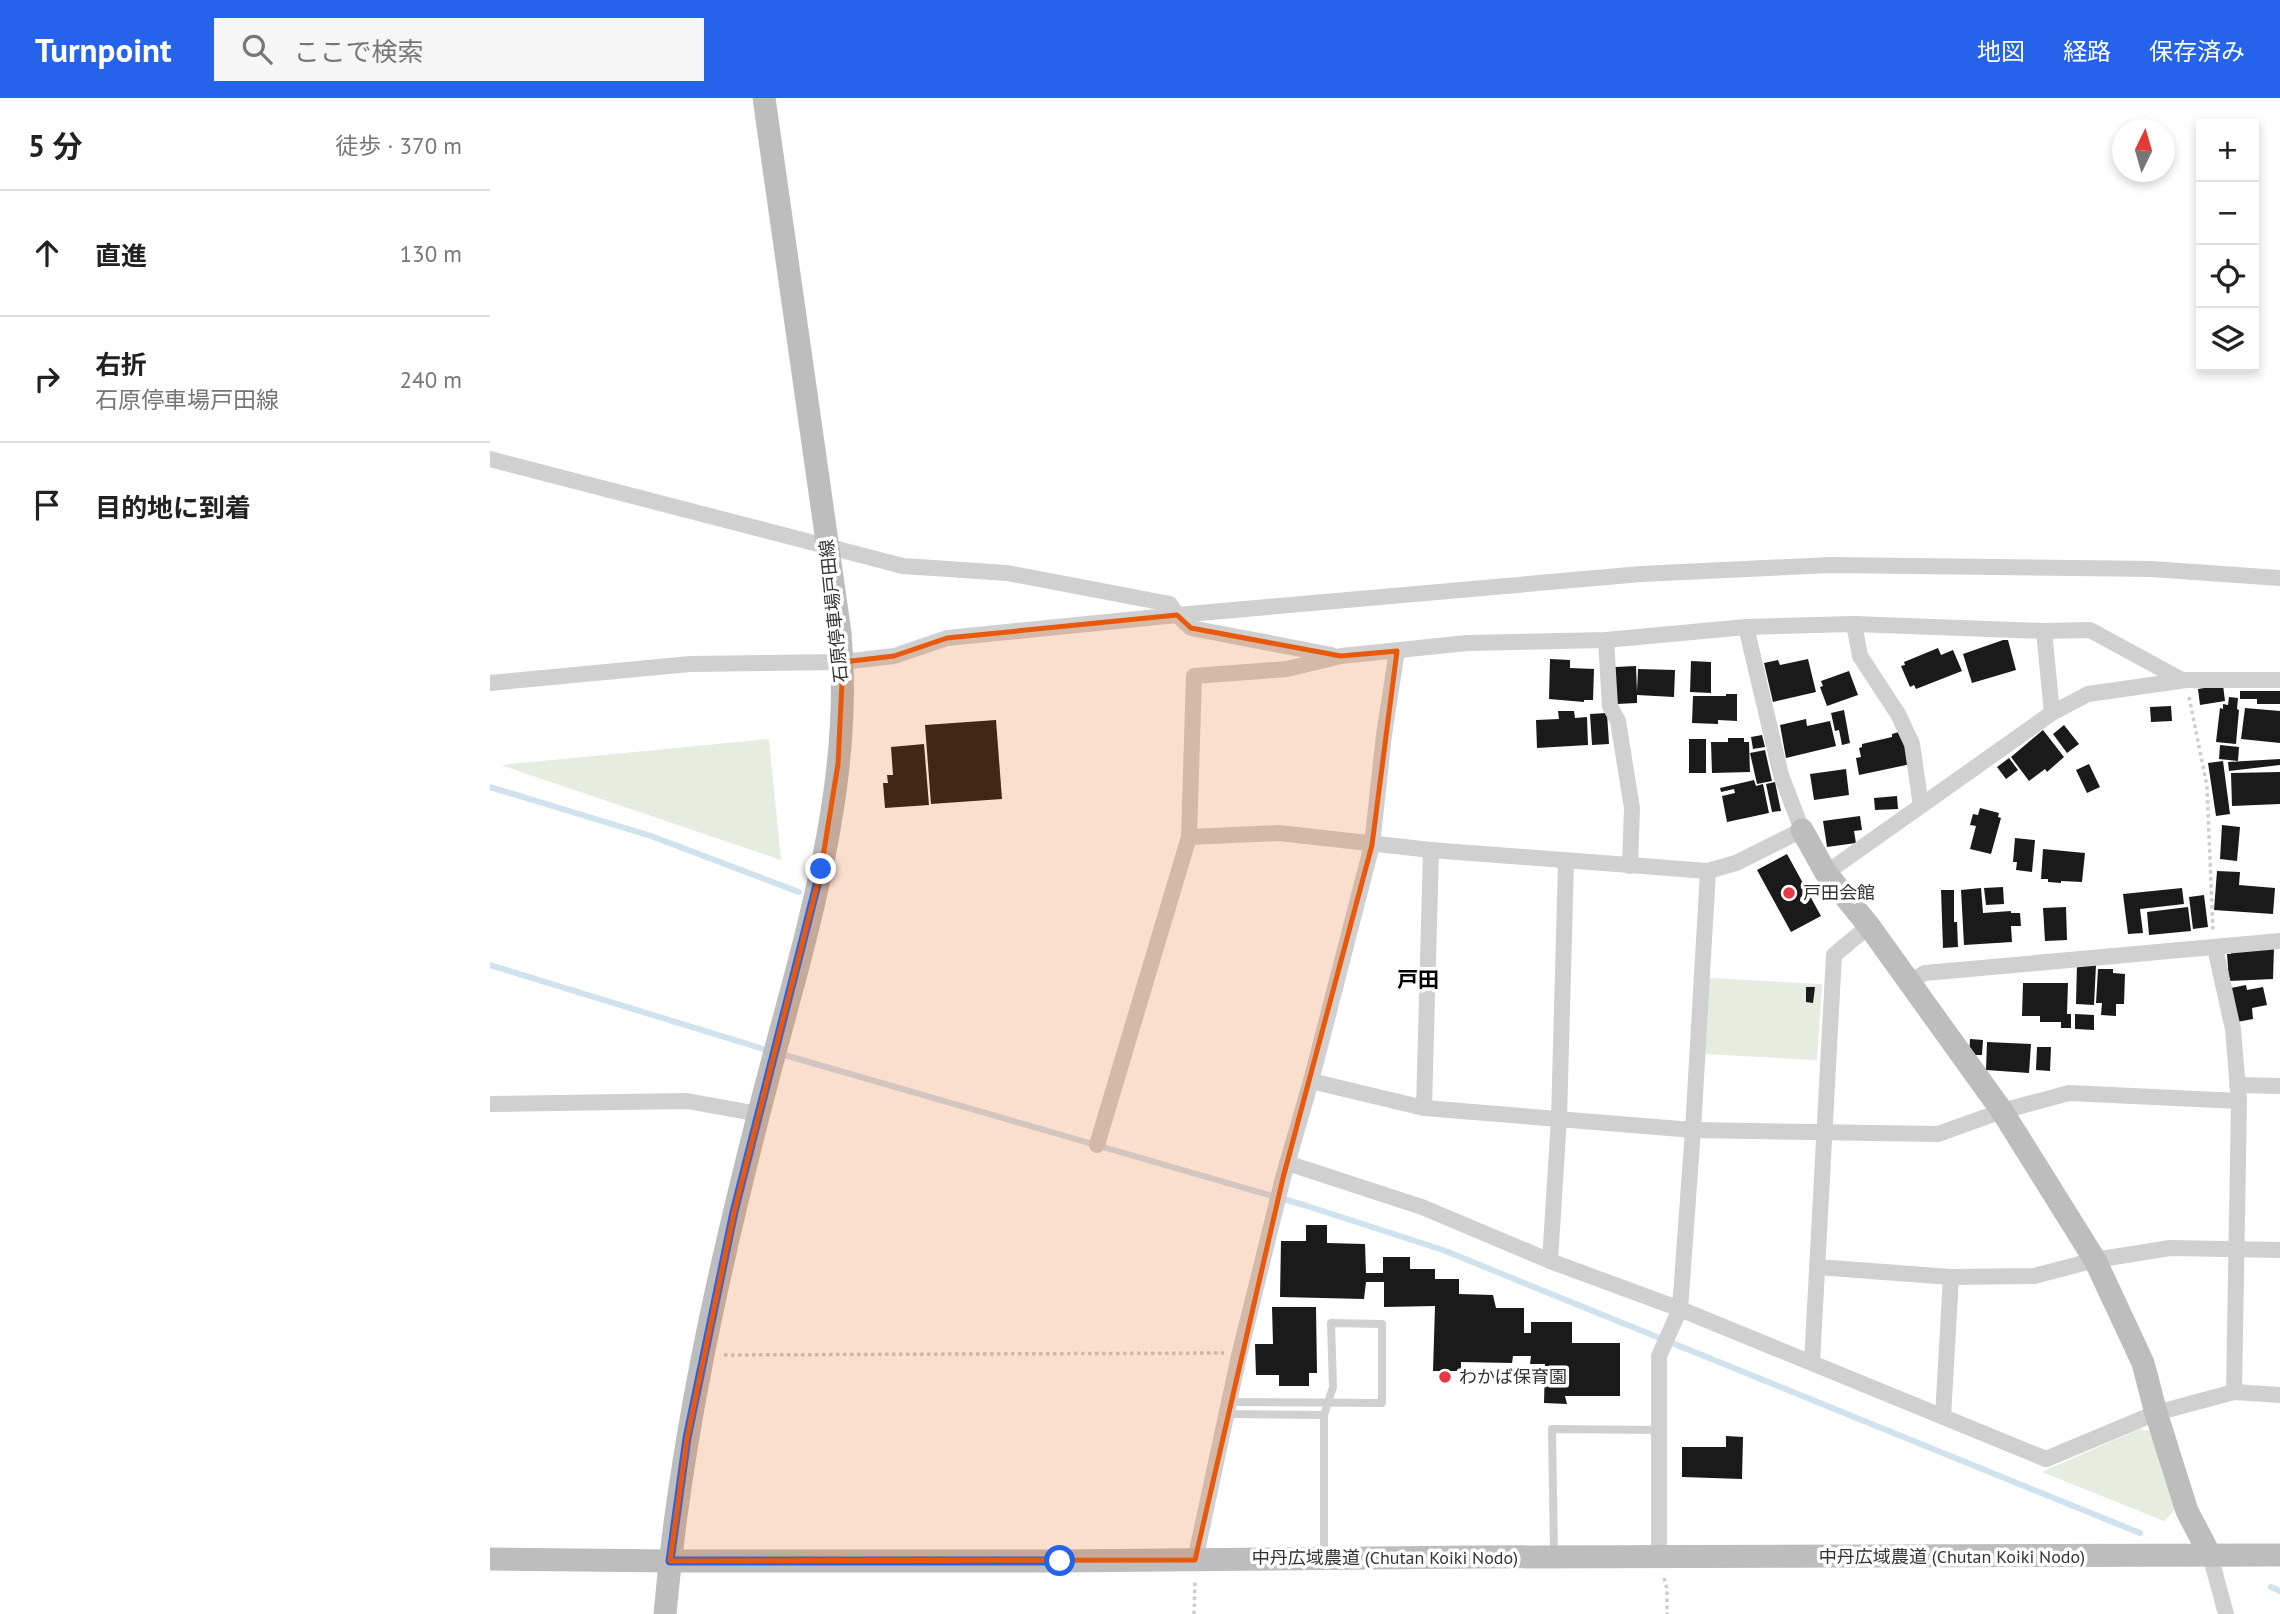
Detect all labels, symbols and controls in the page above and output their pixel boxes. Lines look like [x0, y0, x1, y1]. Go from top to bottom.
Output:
search box [214, 18, 704, 81]
text: Turnpoint [35, 28, 172, 71]
icon: search [238, 30, 276, 68]
text: ここで検索 [294, 35, 424, 68]
text: 地図 [1977, 36, 2025, 67]
text: 経路 [2063, 36, 2111, 67]
text: 保存済み [2149, 36, 2245, 67]
north arrow [2112, 119, 2175, 182]
map controls [2196, 119, 2259, 371]
button: + [2196, 119, 2259, 182]
text: 5 分 [28, 126, 83, 165]
text: 徒歩 · 370 m [335, 131, 462, 160]
button: − [2196, 182, 2259, 245]
icon: ahead [28, 234, 66, 272]
text: 直進 [95, 239, 147, 272]
text: 130 m [400, 239, 462, 268]
button: locate [2196, 245, 2259, 308]
button: layers [2196, 308, 2259, 371]
text: 右折 [95, 348, 147, 381]
icon: right [28, 360, 66, 398]
text: 240 m [400, 365, 462, 394]
text: 石原停車場戸田線 [95, 385, 279, 414]
icon: arrive [28, 486, 66, 524]
text: 目的地に到着 [95, 491, 251, 524]
street label: 石原停車場戸田線 [815, 538, 852, 684]
route end [805, 853, 836, 884]
place label: 戸田会館 [1803, 881, 1875, 904]
marker: 戸田会館 [1781, 885, 1797, 901]
district label: 戸田 [1397, 966, 1439, 993]
place label: わかば保育園 [1459, 1365, 1567, 1388]
marker: わかば保育園 [1437, 1369, 1453, 1385]
route start [1044, 1545, 1075, 1576]
street label: 中丹広域農道 (Chutan Koiki Nodo) [1819, 1545, 2085, 1568]
street label: 中丹広域農道 (Chutan Koiki Nodo) [1252, 1546, 1518, 1569]

